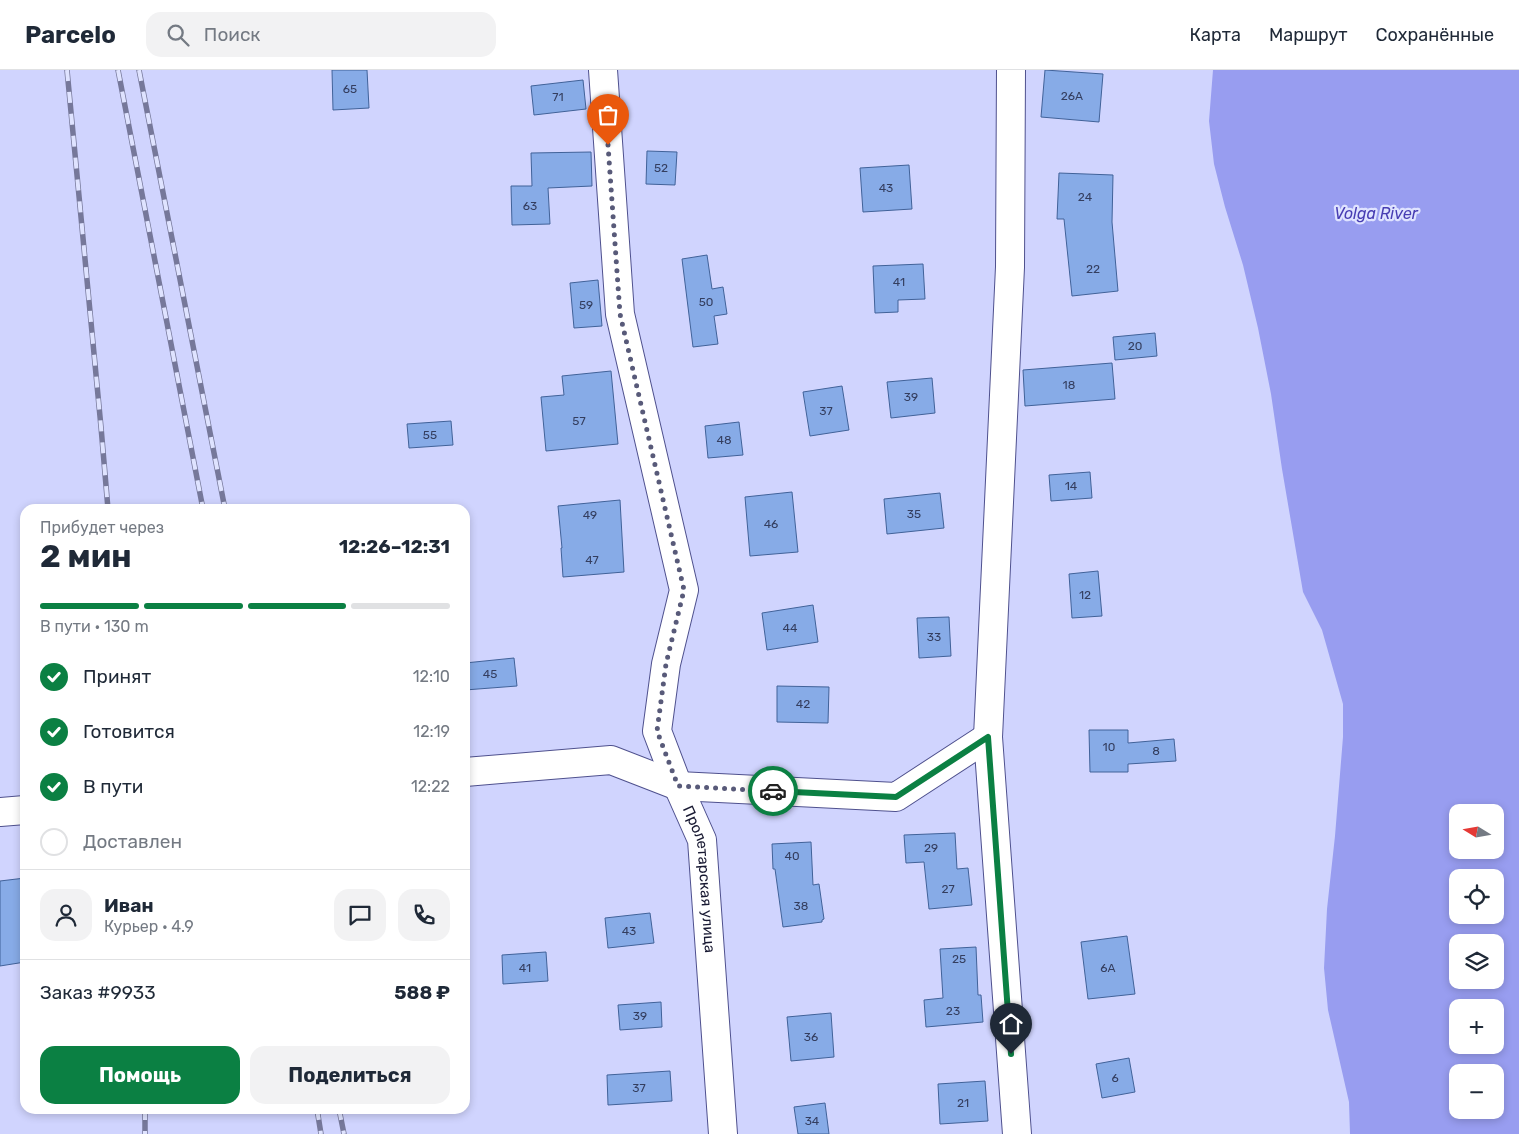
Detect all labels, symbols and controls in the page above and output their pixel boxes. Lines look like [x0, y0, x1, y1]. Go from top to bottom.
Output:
search box [146, 12, 496, 57]
text: Parcelo [25, 21, 116, 49]
icon: search [164, 21, 192, 49]
text: Поиск [204, 23, 261, 46]
text: Карта [1190, 24, 1241, 46]
text: Маршрут [1269, 24, 1348, 46]
text: Сохранённые [1376, 24, 1494, 46]
house number: 65 [343, 82, 357, 96]
house number: 26А [1061, 89, 1083, 103]
house number: 71 [552, 90, 564, 104]
pin [587, 94, 629, 145]
icon: bag [594, 101, 622, 129]
house number: 52 [654, 161, 668, 175]
house number: 43 [879, 181, 893, 195]
house number: 24 [1078, 190, 1093, 204]
house number: 63 [523, 199, 537, 213]
water label: Volga River [1334, 204, 1419, 223]
house number: 22 [1086, 262, 1100, 276]
house number: 41 [893, 275, 905, 289]
house number: 50 [699, 295, 713, 309]
house number: 59 [579, 298, 593, 312]
house number: 20 [1128, 339, 1142, 353]
house number: 18 [1063, 378, 1075, 392]
house number: 39 [904, 390, 918, 404]
house number: 37 [819, 404, 833, 418]
house number: 57 [572, 414, 586, 428]
house number: 55 [423, 428, 437, 442]
house number: 48 [716, 433, 732, 447]
house number: 14 [1065, 479, 1078, 493]
house number: 35 [907, 507, 921, 521]
house number: 49 [583, 508, 597, 522]
house number: 46 [764, 517, 778, 531]
text: Прибудет через [40, 518, 164, 537]
text: 12:26–12:31 [339, 535, 450, 558]
text: 2 мин [40, 537, 132, 575]
house number: 47 [585, 553, 599, 567]
house number: 12 [1079, 588, 1091, 602]
text: В пути · 130 m [40, 617, 149, 636]
house number: 44 [783, 621, 798, 635]
house number: 33 [927, 630, 941, 644]
icon: check [40, 663, 68, 691]
text: Принят [83, 665, 151, 688]
text: 12:10 [413, 667, 450, 686]
house number: 45 [483, 667, 497, 681]
house number: 42 [796, 697, 810, 711]
icon: check [40, 718, 68, 746]
text: Готовится [83, 720, 175, 743]
text: 12:19 [413, 722, 450, 741]
house number: 10 [1103, 740, 1115, 754]
house number: 8 [1152, 744, 1160, 758]
courier [748, 766, 798, 816]
icon: check [40, 773, 68, 801]
text: В пути [83, 775, 143, 798]
text: 12:22 [411, 777, 450, 796]
icon: car [759, 777, 787, 805]
street label: Пролетарская улица [679, 803, 719, 954]
north arrow [1449, 804, 1504, 859]
map controls [1449, 804, 1504, 1119]
text: Доставлен [83, 830, 182, 853]
house number: 29 [924, 841, 938, 855]
house number: 40 [784, 849, 800, 863]
button: locate [1449, 869, 1504, 924]
house number: 27 [941, 882, 955, 896]
button: person [40, 889, 92, 941]
button: chat [334, 889, 386, 941]
button: phone [398, 889, 450, 941]
text: Иван [104, 894, 154, 917]
house number: 38 [794, 899, 808, 913]
text: Курьер · 4.9 [104, 917, 194, 936]
house number: 43 [622, 924, 636, 938]
button: layers [1449, 934, 1504, 989]
house number: 25 [952, 952, 966, 966]
house number: 41 [519, 961, 531, 975]
house number: 6А [1100, 961, 1116, 975]
text: Заказ #9933 [40, 981, 156, 1004]
text: 588 ₽ [394, 981, 450, 1004]
button: + [1449, 999, 1504, 1054]
pin [990, 1003, 1032, 1054]
house number: 23 [946, 1004, 960, 1018]
house number: 39 [633, 1009, 647, 1023]
icon: home [997, 1010, 1025, 1038]
house number: 36 [804, 1030, 818, 1044]
button: Помощь [40, 1046, 240, 1104]
button: Поделиться [250, 1046, 450, 1104]
button: − [1449, 1064, 1504, 1119]
house number: 6 [1111, 1071, 1119, 1085]
house number: 37 [632, 1081, 646, 1095]
house number: 21 [957, 1096, 969, 1110]
house number: 34 [805, 1114, 820, 1128]

